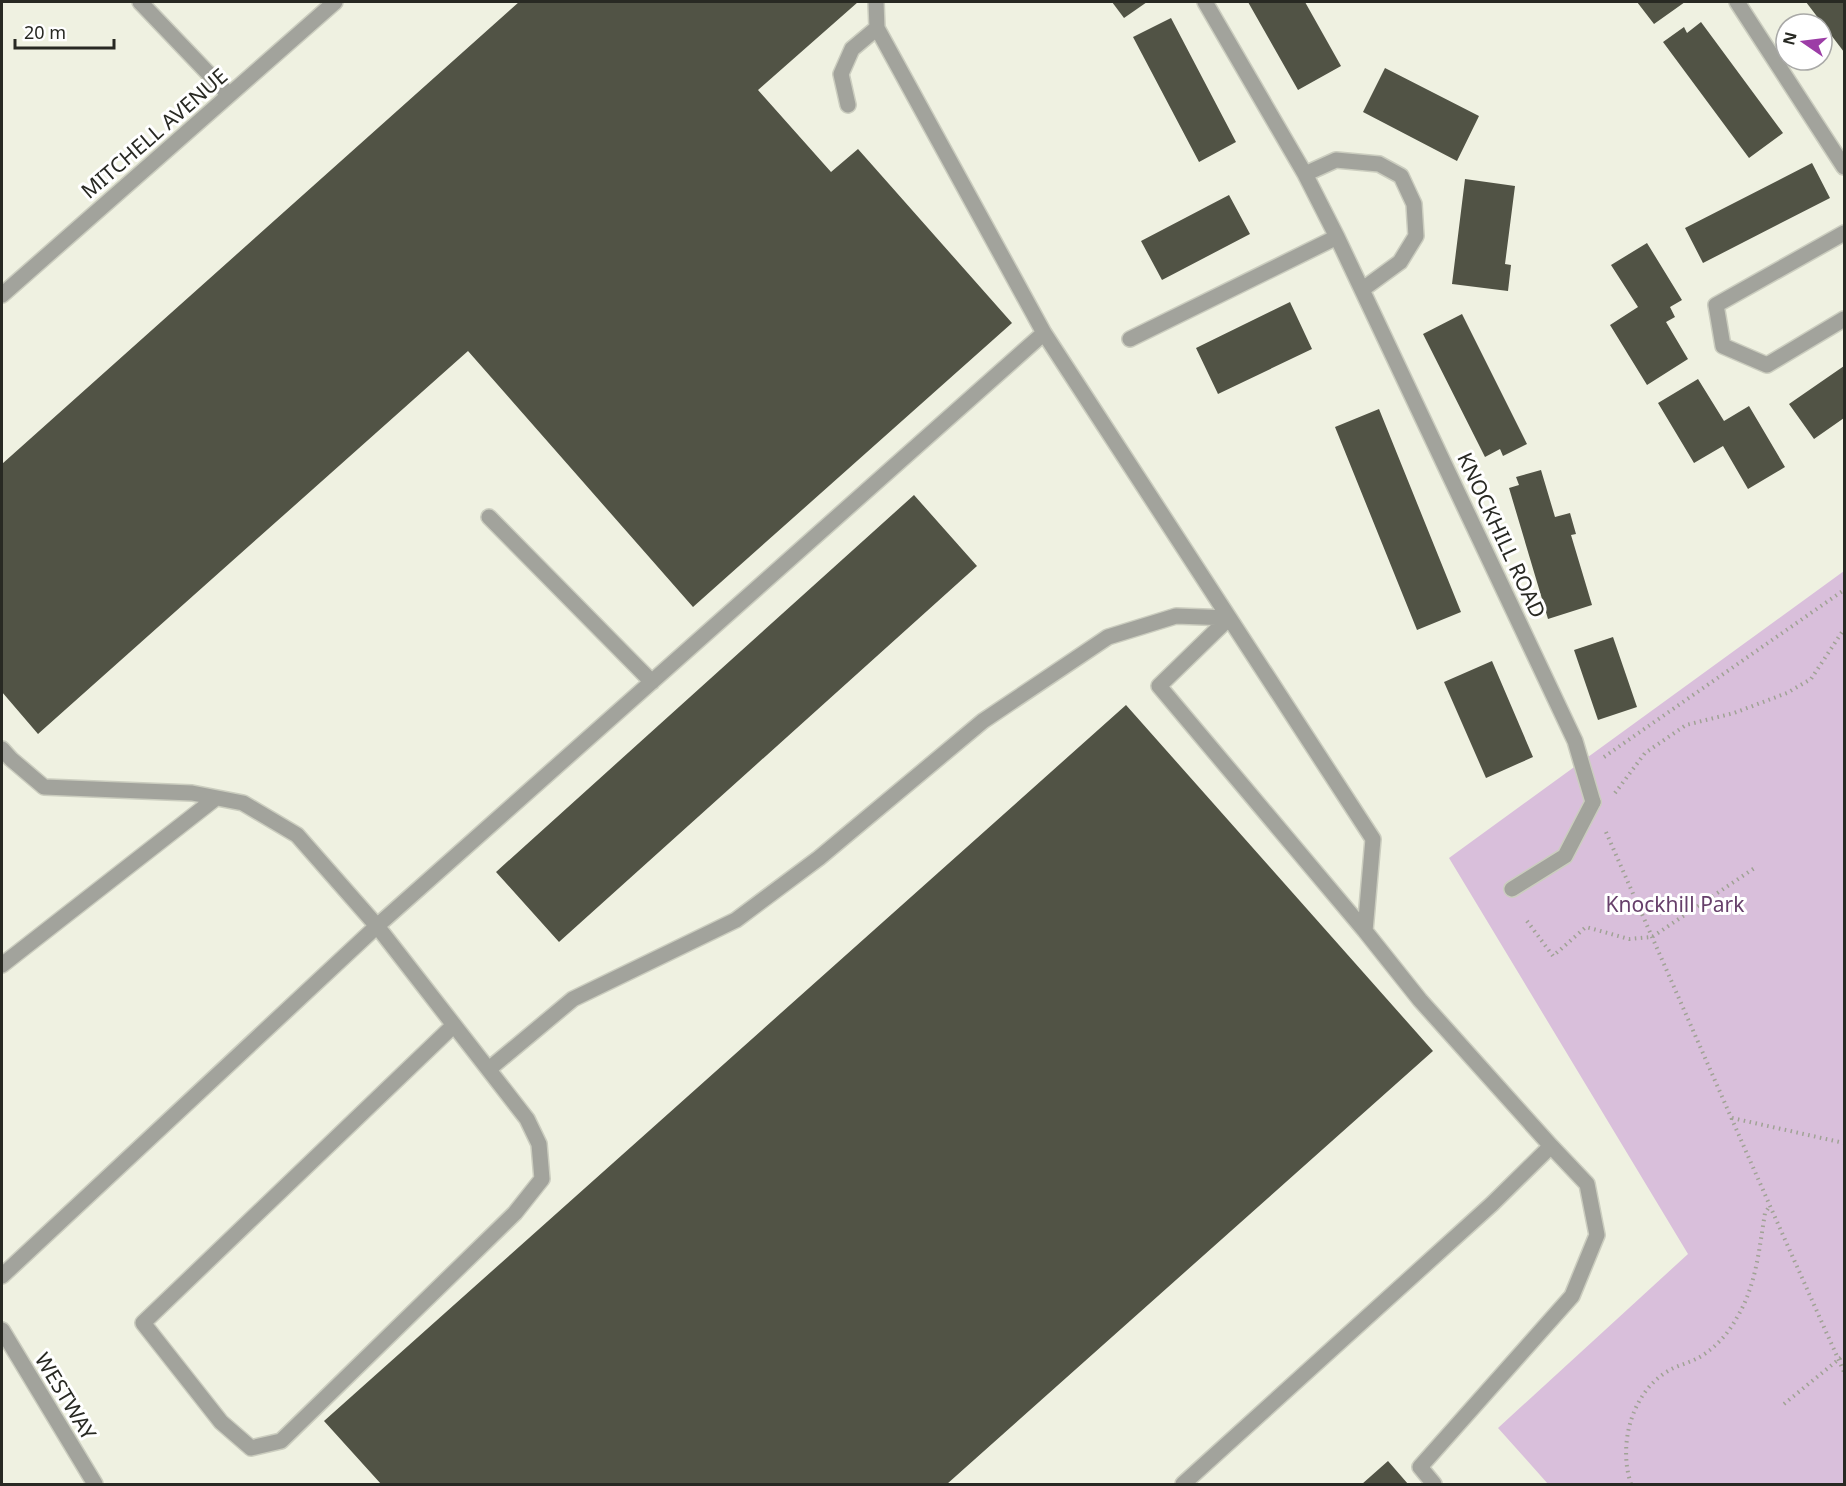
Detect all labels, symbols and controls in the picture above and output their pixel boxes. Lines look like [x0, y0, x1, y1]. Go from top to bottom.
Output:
scale bar [15, 12, 114, 50]
north arrow [1774, 12, 1834, 72]
text: 20 m [24, 20, 66, 44]
text: N [1777, 29, 1802, 47]
street label: MITCHELL AVENUE [75, 62, 233, 204]
street label: KNOCKHILL ROAD [1451, 448, 1553, 622]
park label: Knockhill Park [1605, 890, 1745, 918]
street label: WESTWAY [29, 1347, 103, 1445]

